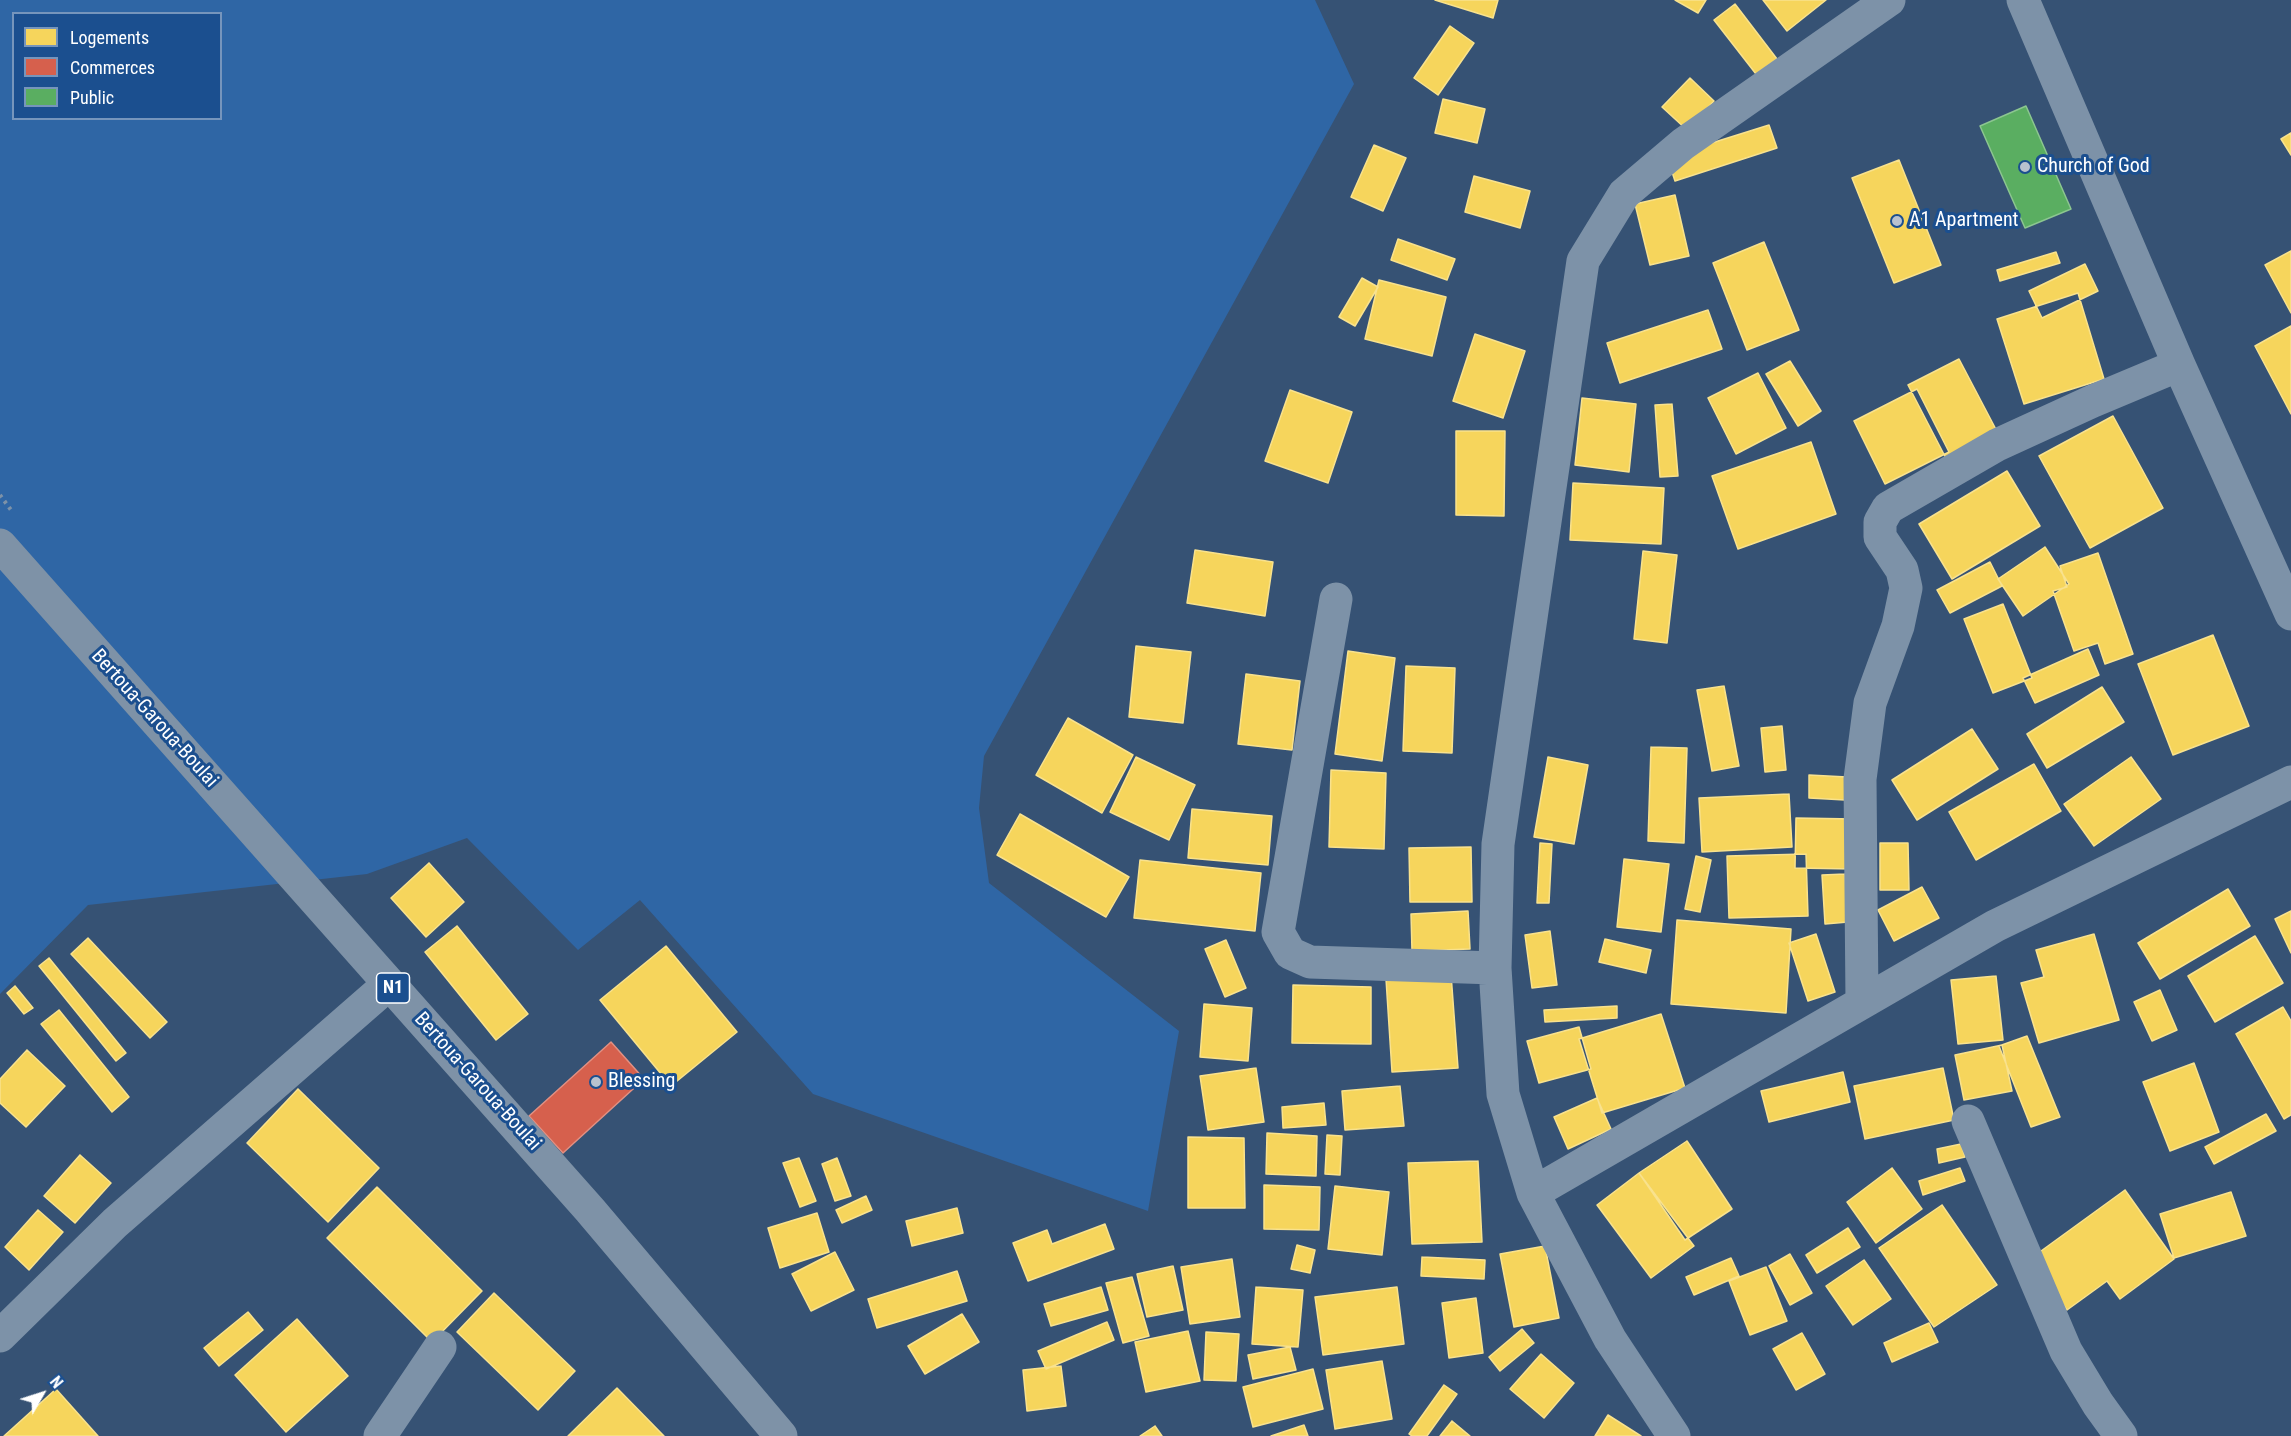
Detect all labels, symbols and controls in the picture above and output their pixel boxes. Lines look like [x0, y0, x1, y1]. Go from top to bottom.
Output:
legend [12, 12, 222, 120]
text: Logements [70, 27, 149, 48]
text: Commerces [70, 57, 155, 78]
text: Public [70, 87, 114, 108]
place label: Church of God [2037, 155, 2150, 179]
marker: Church of God [2018, 160, 2032, 174]
place label: A1 Apartment [1909, 209, 2019, 233]
marker: A1 Apartment [1890, 214, 1904, 228]
street label: Bertoua-Garoua-Boulai [86, 645, 222, 793]
road number: N1 [376, 973, 410, 1003]
street label: Bertoua-Garoua-Boulai [409, 1008, 545, 1156]
place label: Blessing [608, 1070, 675, 1094]
marker: Blessing [589, 1075, 603, 1089]
north arrow [12, 1364, 72, 1424]
text: N [46, 1373, 67, 1392]

